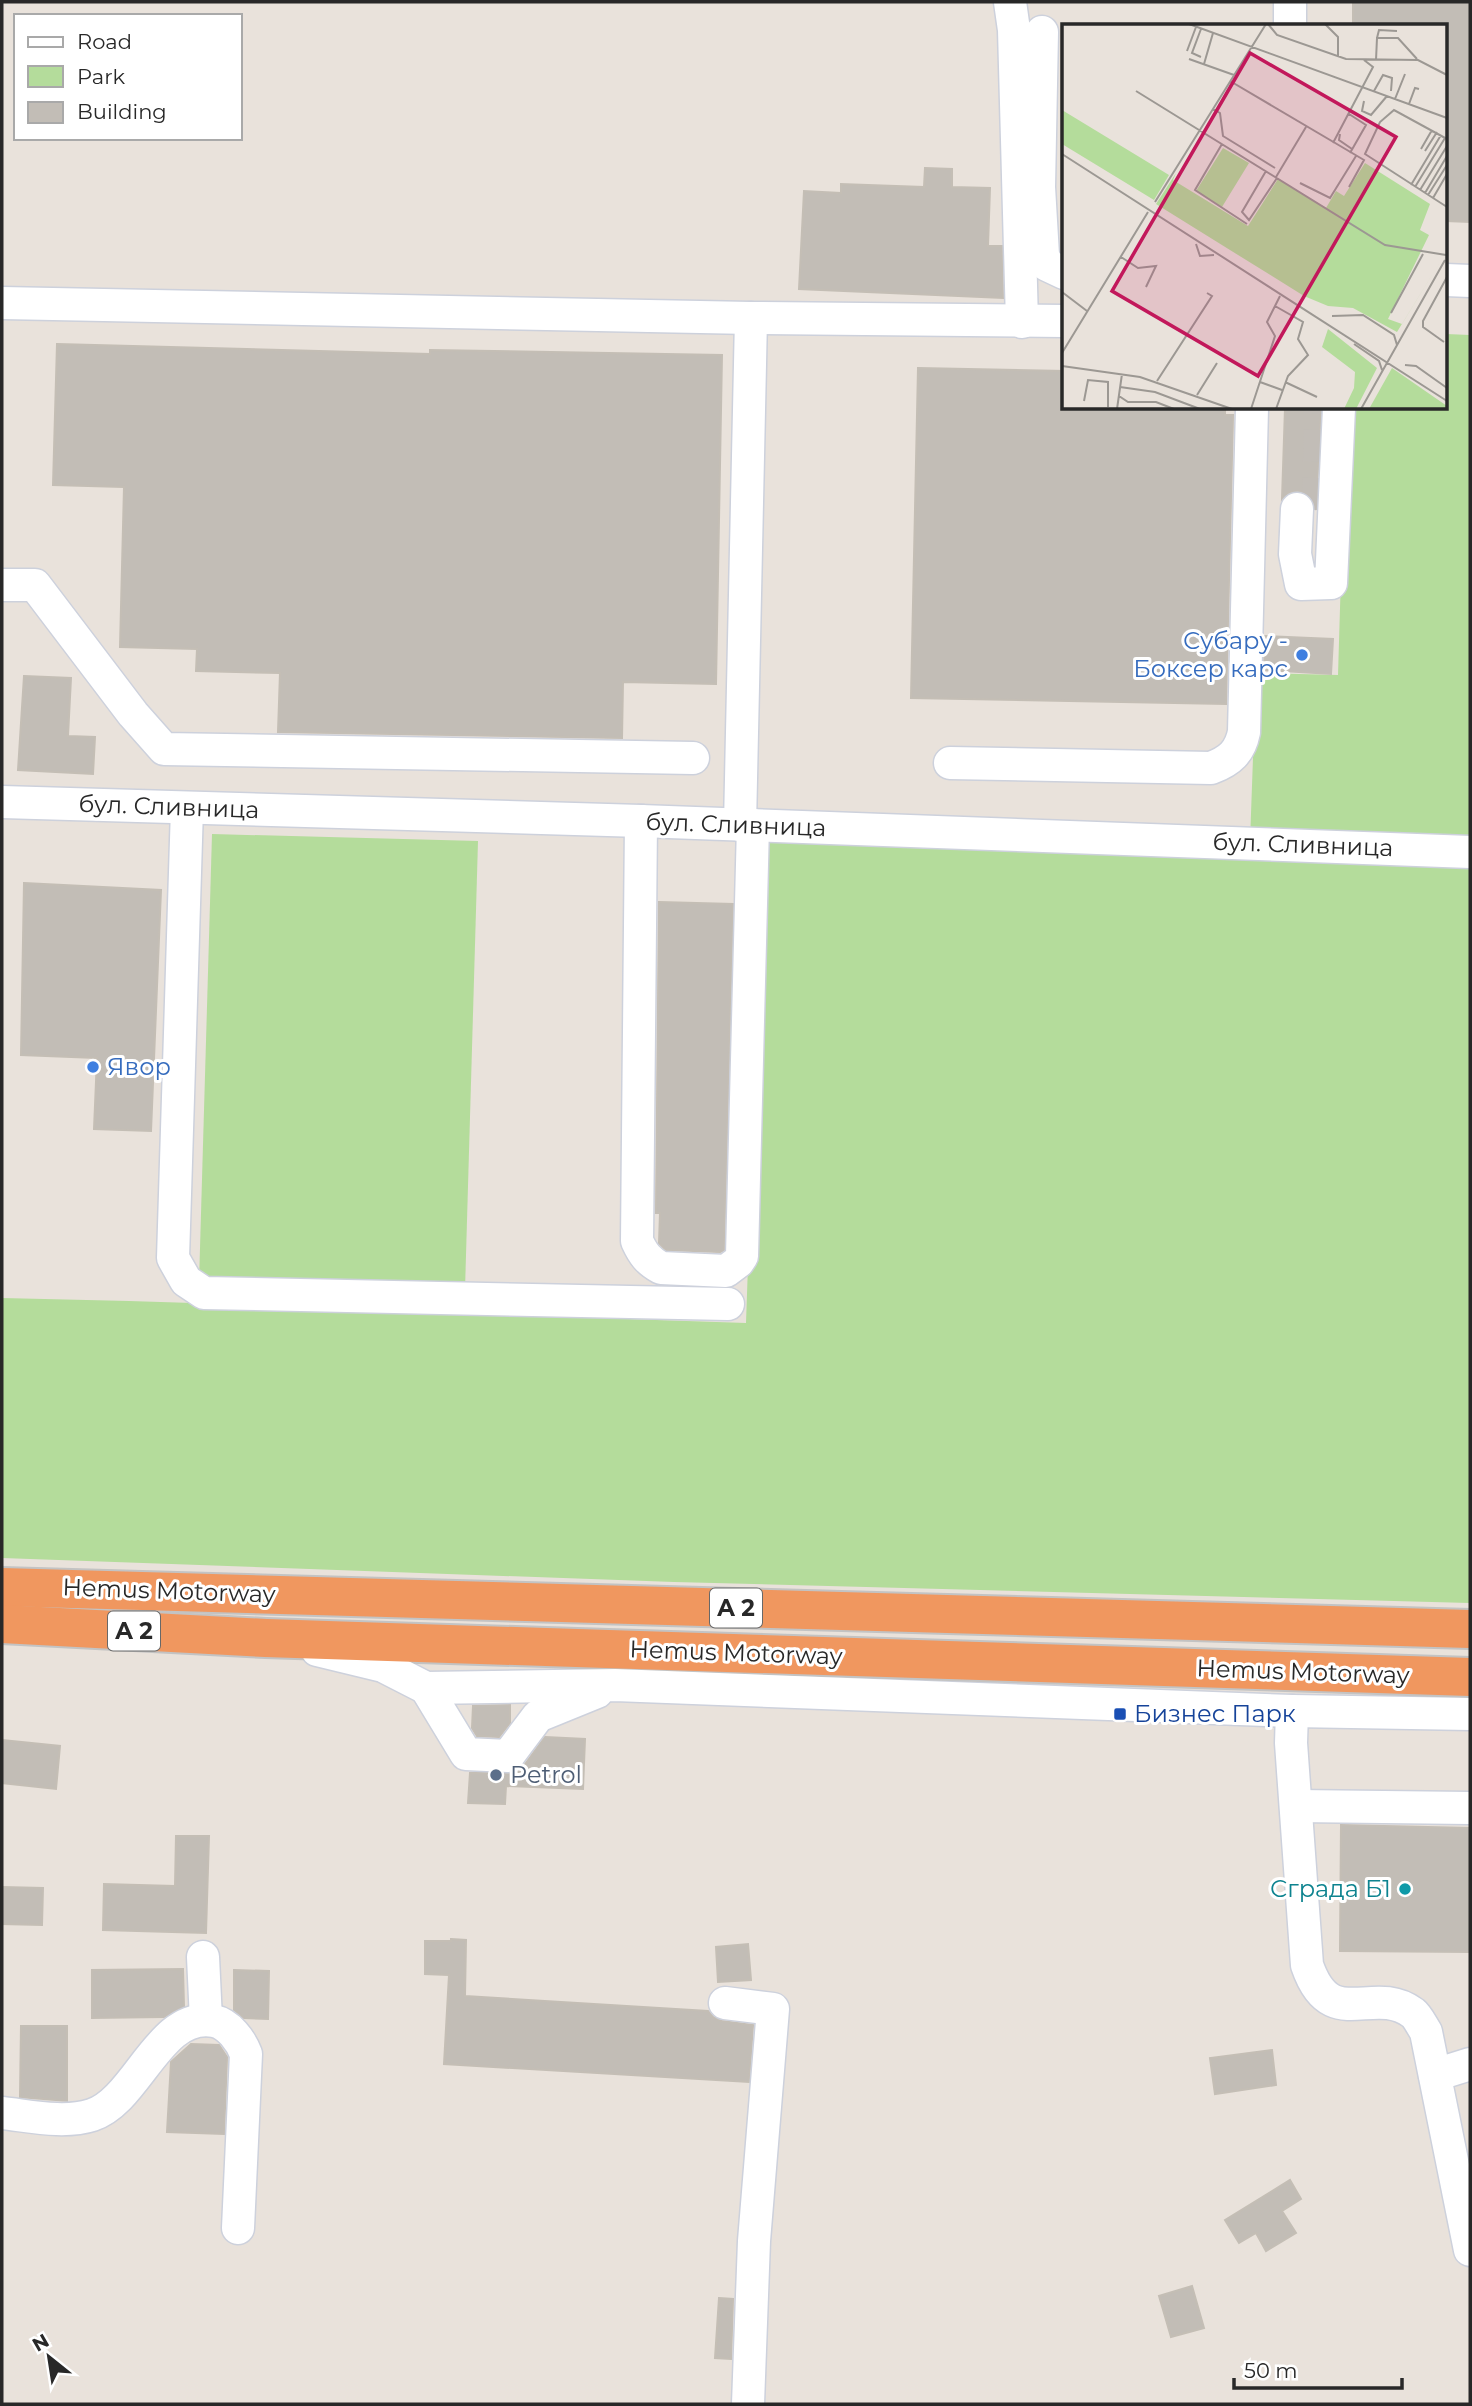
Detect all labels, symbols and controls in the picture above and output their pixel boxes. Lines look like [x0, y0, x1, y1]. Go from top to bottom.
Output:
legend [14, 14, 242, 140]
inset map [1062, 24, 1448, 410]
text: Road [77, 29, 132, 54]
text: Park [77, 64, 125, 89]
text: Building [77, 99, 167, 124]
place label: Субару - Боксер карс [1133, 626, 1288, 683]
marker: Субару - Боксер карс [1294, 647, 1310, 663]
street label: бул. Сливница [78, 789, 260, 824]
street label: бул. Сливница [645, 807, 827, 842]
street label: бул. Сливница [1212, 827, 1394, 862]
place label: Явор [107, 1052, 171, 1081]
marker: Явор [85, 1059, 101, 1075]
street label: Hemus Motorway [62, 1572, 276, 1609]
road number: A 2 [710, 1588, 762, 1628]
road number: A 2 [108, 1612, 160, 1650]
street label: Hemus Motorway [629, 1634, 843, 1671]
street label: Hemus Motorway [1196, 1653, 1410, 1690]
place label: Бизнес Парк [1134, 1699, 1296, 1728]
marker: Бизнес Парк [1112, 1706, 1128, 1722]
place label: Petrol [510, 1760, 582, 1789]
marker: Petrol [488, 1767, 504, 1783]
place label: Сграда Б1 [1270, 1874, 1391, 1903]
marker: Сграда Б1 [1397, 1881, 1413, 1897]
north arrow [14, 2322, 84, 2392]
text: N [28, 2329, 53, 2357]
scale bar [1234, 2346, 1402, 2390]
text: 50 m [1244, 2358, 1298, 2383]

